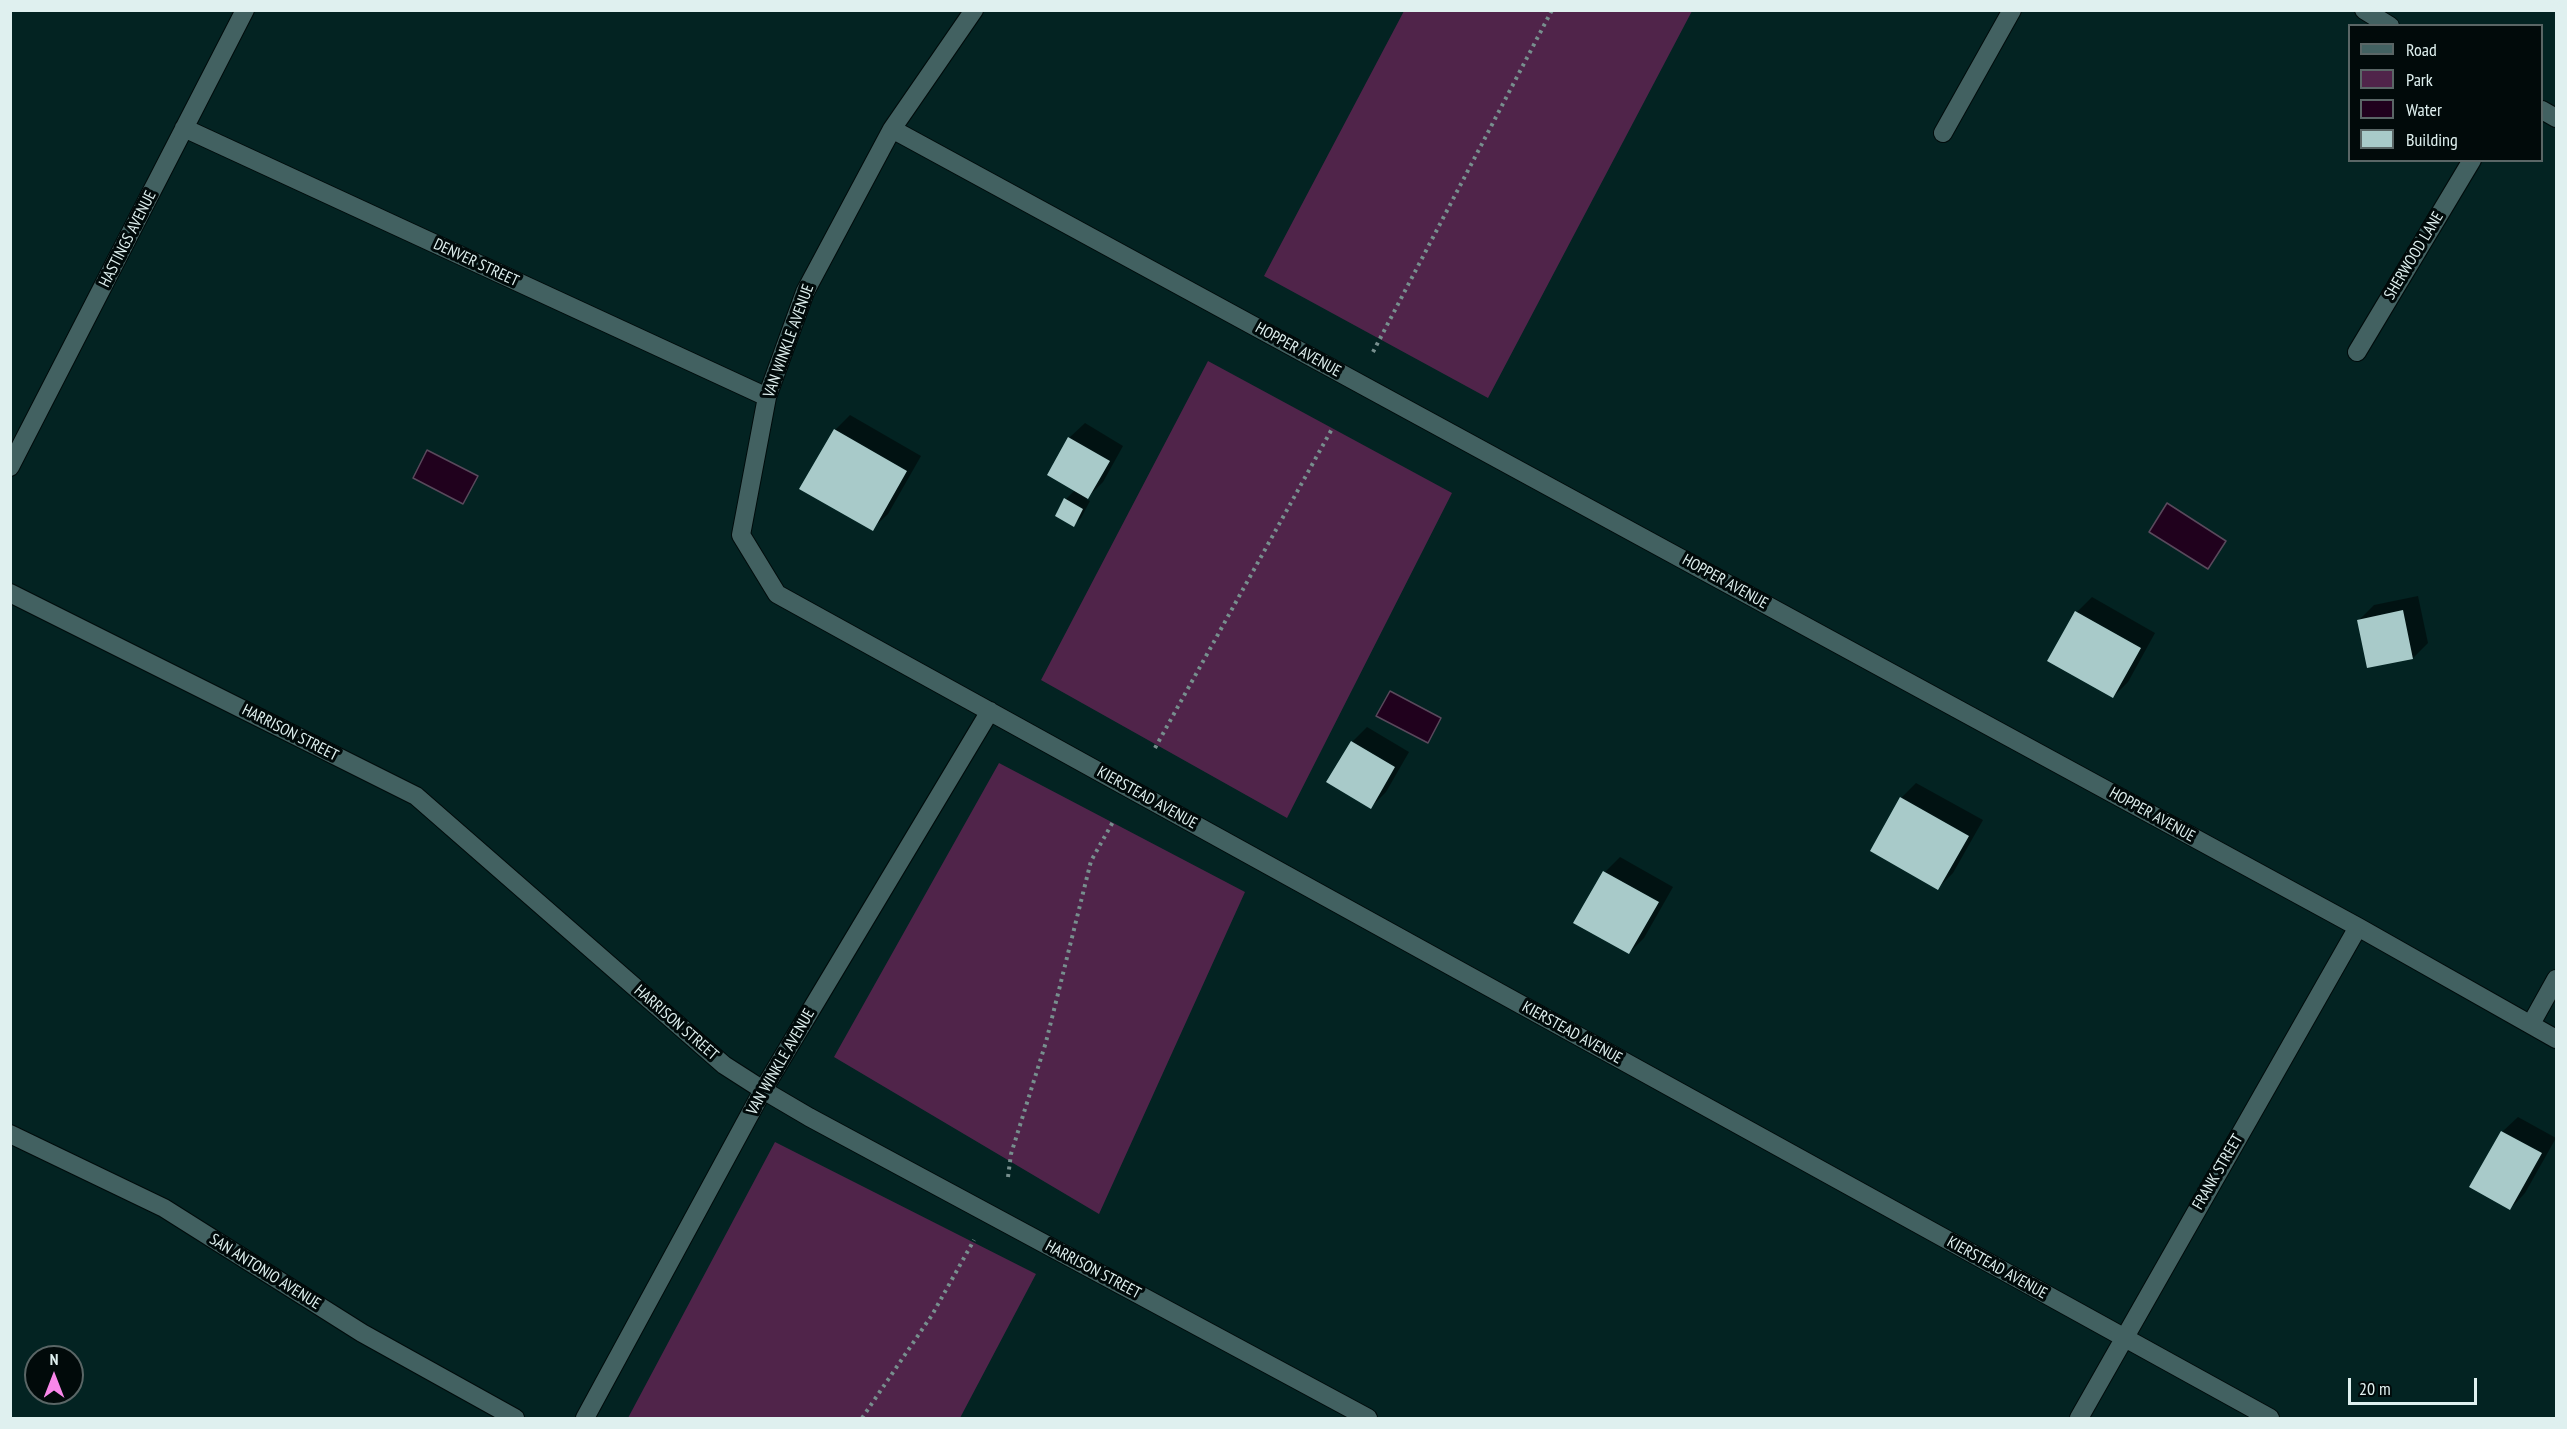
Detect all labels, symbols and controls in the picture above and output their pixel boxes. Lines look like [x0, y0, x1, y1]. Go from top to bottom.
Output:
legend [2348, 24, 2543, 162]
text: Road [2406, 38, 2437, 61]
text: Park [2406, 68, 2433, 91]
text: Water [2406, 98, 2442, 121]
text: Building [2406, 128, 2458, 151]
street label: HASTINGS AVENUE [95, 188, 161, 290]
street label: SHERWOOD LANE [2380, 209, 2448, 303]
street label: DENVER STREET [430, 235, 522, 291]
street label: VAN WINKLE AVENUE [760, 282, 818, 400]
street label: HOPPER AVENUE [1252, 319, 1344, 381]
street label: HOPPER AVENUE [1679, 551, 1771, 613]
street label: HARRISON STREET [239, 701, 341, 765]
street label: KIERSTEAD AVENUE [1094, 763, 1200, 833]
street label: HOPPER AVENUE [2106, 784, 2198, 846]
street label: HARRISON STREET [630, 981, 722, 1065]
street label: KIERSTEAD AVENUE [1519, 998, 1625, 1068]
street label: VAN WINKLE AVENUE [743, 1006, 819, 1118]
street label: FRANK STREET [2189, 1131, 2247, 1213]
street label: SAN ANTONIO AVENUE [206, 1230, 324, 1314]
street label: KIERSTEAD AVENUE [1944, 1233, 2050, 1303]
street label: HARRISON STREET [1042, 1237, 1144, 1303]
north arrow [24, 1345, 84, 1405]
text: N [50, 1349, 58, 1369]
scale bar [2351, 1366, 2480, 1404]
text: 20 m [2359, 1377, 2391, 1400]

